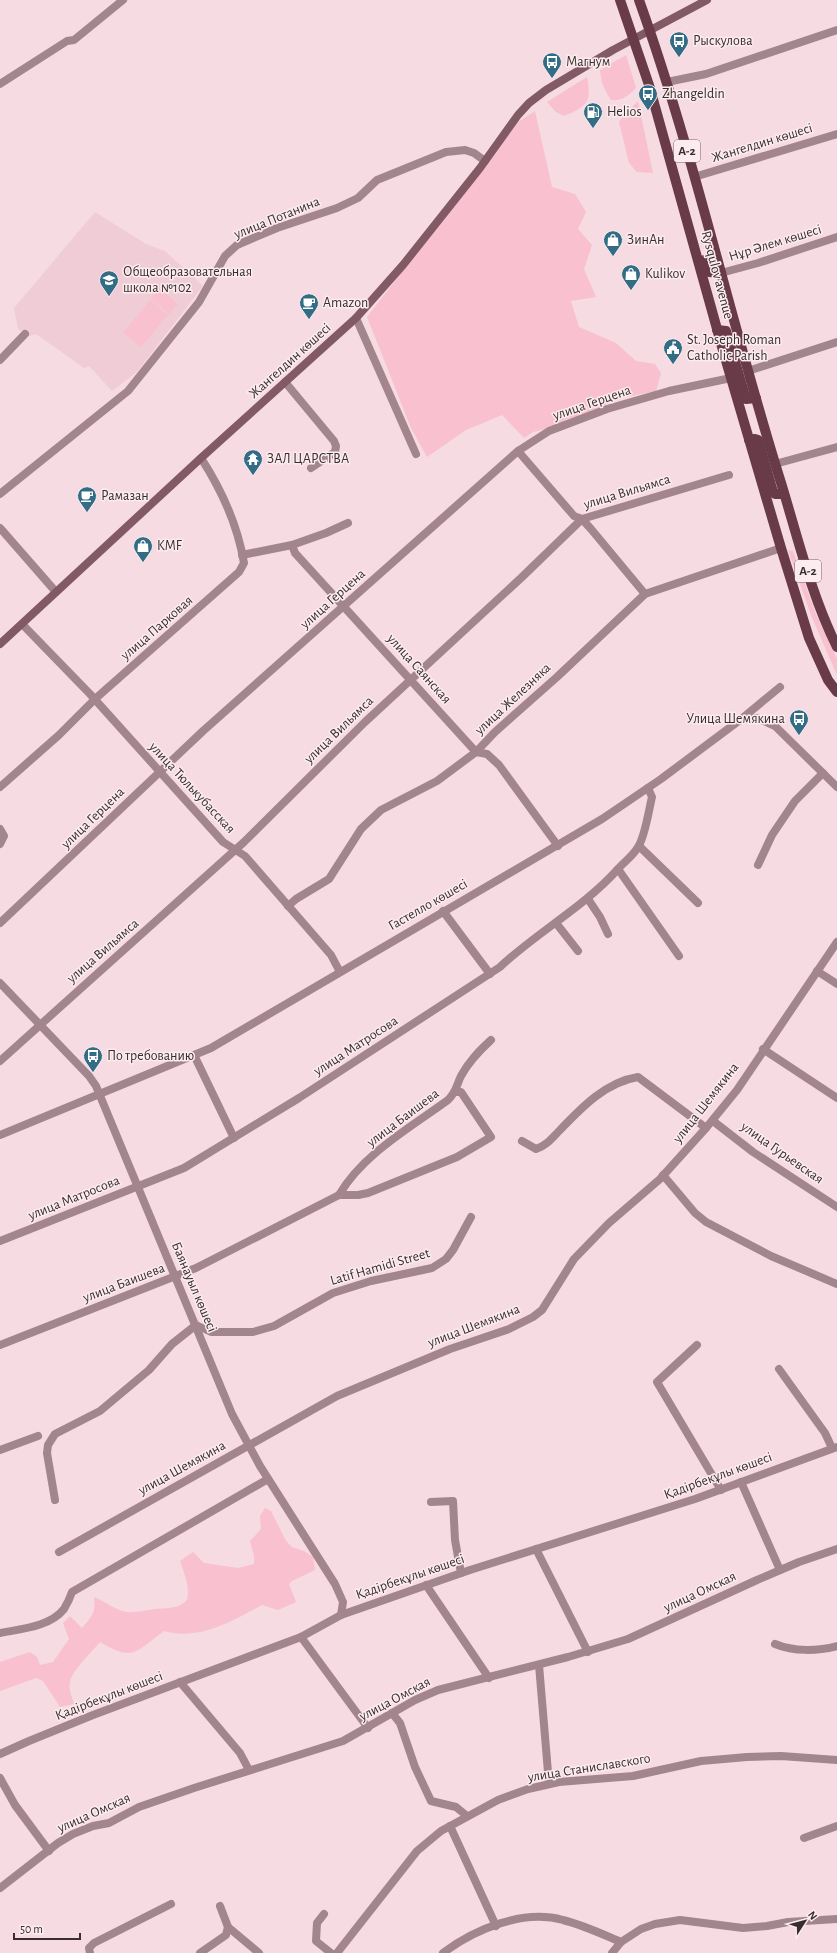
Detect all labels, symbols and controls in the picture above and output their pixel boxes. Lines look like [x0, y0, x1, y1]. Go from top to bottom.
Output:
bus stop icon: Рыскулова [668, 30, 690, 58]
place label: Рыскулова [693, 34, 753, 48]
bus stop icon: Магнум [541, 51, 563, 79]
place label: Магнум [566, 55, 610, 69]
bus stop icon: Zhangeldin [637, 83, 659, 111]
place label: Zhangeldin [662, 87, 725, 101]
fuel station icon: Helios [582, 101, 604, 129]
place label: Helios [607, 105, 642, 119]
street label: Жангелдин көшесі [710, 121, 814, 165]
road number: A-2 [674, 140, 700, 162]
street label: улица Потанина [231, 194, 322, 242]
street label: Нұр Әлем көшесі [727, 222, 823, 264]
shop icon: ЗинАн [602, 229, 624, 257]
street label: Rysqulov avenue [699, 229, 735, 321]
place label: ЗинАн [627, 233, 665, 247]
shop icon: Kulikov [620, 263, 642, 291]
place label: Общеобразовательная школа №102 [123, 265, 252, 295]
place label: Kulikov [645, 267, 685, 281]
school or university icon: Общеобразовательная школа №102 [98, 269, 120, 297]
cafe icon: Amazon [298, 292, 320, 320]
place label: Amazon [323, 296, 368, 310]
street label: Жангелдин көшесі [246, 321, 334, 401]
place label: St. Joseph Roman Catholic Parish [687, 333, 781, 363]
public building icon: St. Joseph Roman Catholic Parish [662, 337, 684, 365]
street label: улица Герцена [550, 383, 633, 423]
temple icon: ЗАЛ ЦАРСТВА [242, 448, 264, 476]
place label: ЗАЛ ЦАРСТВА [267, 452, 349, 466]
street label: улица Вильямса [581, 472, 673, 512]
cafe icon: Рамазан [76, 485, 98, 513]
place label: Рамазан [101, 489, 149, 503]
shop icon: KMF [132, 535, 154, 563]
place label: KMF [157, 539, 183, 553]
road number: A-2 [795, 560, 821, 582]
street label: улица Герцена [297, 566, 368, 632]
street label: улица Парковая [118, 593, 196, 664]
street label: улица Саянская [384, 631, 454, 706]
street label: улица Железняка [472, 660, 554, 738]
street label: улица Вильямса [301, 693, 377, 767]
bus stop icon: Улица Шемякина [788, 708, 810, 736]
place label: Улица Шемякина [686, 712, 786, 726]
street label: улица Тюлькубасская [146, 739, 238, 836]
street label: улица Герцена [58, 784, 128, 852]
street label: Гастелло көшесі [386, 877, 470, 933]
street label: улица Вильямса [64, 916, 142, 986]
street label: улица Матросова [311, 1013, 401, 1079]
bus stop icon: По требованию [82, 1045, 104, 1073]
place label: По требованию [107, 1049, 194, 1063]
street label: улица Шемякина [670, 1060, 742, 1146]
street label: улица Баишева [363, 1086, 442, 1150]
street label: улица Гурьевская [737, 1119, 826, 1187]
street label: улица Матросова [25, 1173, 122, 1223]
street label: Баянауыл көшесі [169, 1240, 219, 1334]
street label: Latif Hamidi Street [329, 1246, 432, 1288]
street label: улица Баишева [80, 1261, 167, 1305]
street label: улица Шемякина [425, 1302, 522, 1350]
street label: улица Шемякина [135, 1438, 228, 1498]
street label: Қадірбекұлы көшесі [662, 1450, 774, 1502]
street label: Қадірбекұлы көшесі [354, 1552, 466, 1602]
street label: улица Омская [661, 1569, 738, 1615]
street label: Қадірбекұлы көшесі [53, 1669, 165, 1723]
street label: улица Омская [356, 1674, 433, 1724]
street label: улица Станиславского [526, 1751, 652, 1785]
street label: улица Омская [55, 1791, 133, 1836]
north arrow [785, 1901, 825, 1941]
text: N [806, 1909, 819, 1922]
scale bar [14, 1915, 80, 1941]
text: 50 m [20, 1923, 43, 1935]

